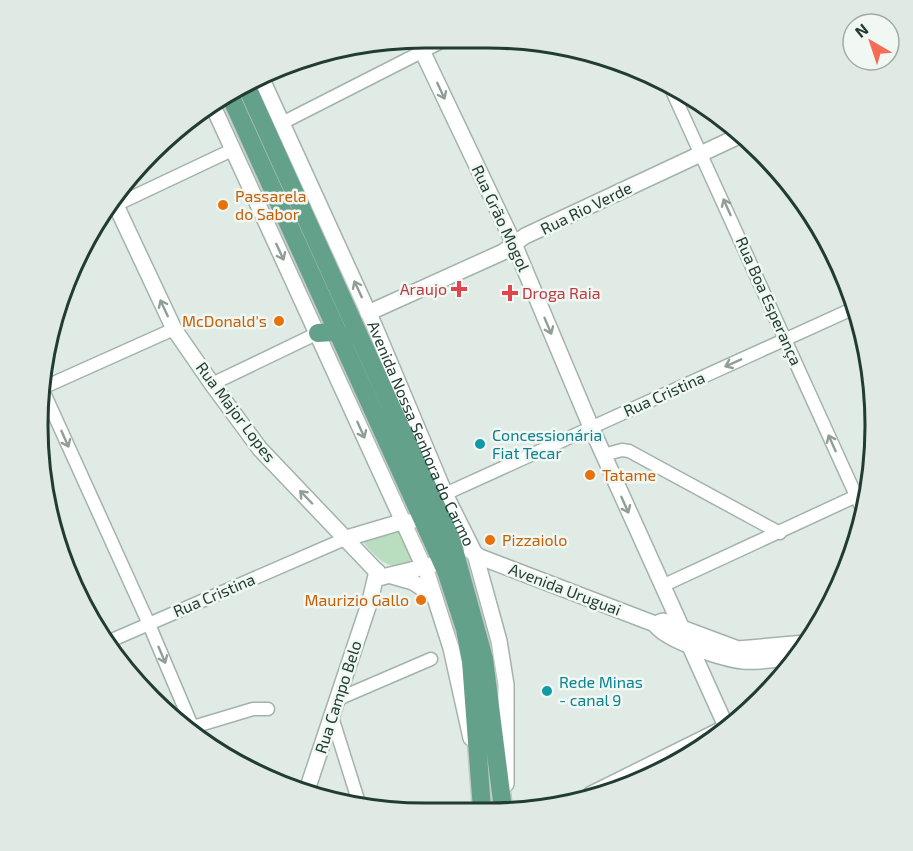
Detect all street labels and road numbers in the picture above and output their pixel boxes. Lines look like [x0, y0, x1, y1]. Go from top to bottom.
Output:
street label: Rua Grão Mogol [469, 162, 534, 274]
street label: Rua Rio Verde [537, 177, 635, 238]
street label: Rua Boa Esperança [732, 234, 806, 368]
street label: Avenida Nossa Senhora do Carmo [364, 318, 479, 549]
street label: Rua Major Lopes [192, 358, 280, 466]
street label: Rua Cristina [620, 367, 707, 420]
street label: Avenida Uruguai [507, 558, 624, 619]
street label: Rua Cristina [170, 569, 258, 620]
street label: Rua Campo Belo [310, 638, 365, 756]

